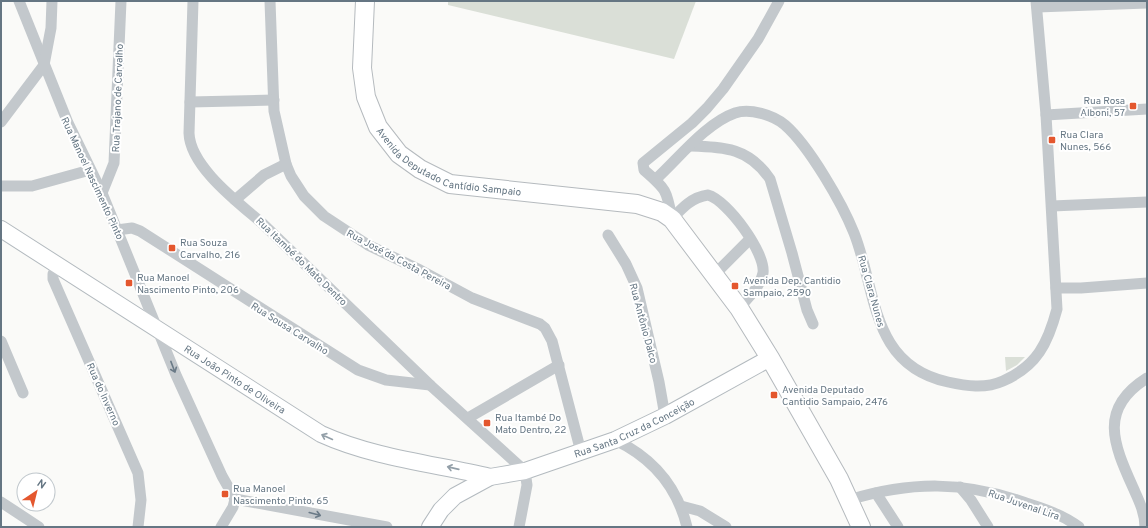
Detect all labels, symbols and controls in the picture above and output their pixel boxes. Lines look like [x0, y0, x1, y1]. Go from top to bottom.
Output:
street label: Rua Trajano de Carvalho [110, 43, 127, 153]
place label: Rua Rosa Alboni, 57 [1080, 95, 1125, 120]
marker: Rua Rosa Alboni, 57 [1128, 101, 1138, 111]
street label: Rua Manoel Nascimento Pinto [57, 115, 126, 242]
street label: Avenida Deputado Cantídio Sampaio [373, 125, 522, 200]
place label: Rua Clara Nunes, 566 [1060, 129, 1111, 154]
marker: Rua Clara Nunes, 566 [1047, 135, 1057, 145]
street label: Rua Itambé do Mato Dentro [253, 215, 350, 309]
street label: Rua José da Costa Pereira [344, 227, 453, 293]
place label: Rua Souza Carvalho, 216 [180, 237, 240, 262]
marker: Rua Souza Carvalho, 216 [167, 243, 177, 253]
street label: Rua Clara Nunes [854, 254, 887, 329]
place label: Rua Manoel Nascimento Pinto, 206 [137, 272, 239, 297]
place label: Avenida Dep. Cantidio Sampaio, 2590 [743, 275, 841, 300]
marker: Rua Manoel Nascimento Pinto, 206 [124, 278, 134, 288]
marker: Avenida Dep. Cantidio Sampaio, 2590 [730, 281, 740, 291]
street label: Rua Antônio Dalco [626, 282, 660, 365]
street label: Rua Sousa Carvalho [248, 300, 331, 359]
street label: Rua João Pinto de Oliveira [181, 343, 287, 418]
street label: Rua do Inverno [83, 361, 122, 428]
one-way arrow [170, 361, 178, 373]
place label: Avenida Deputado Cantidio Sampaio, 2476 [782, 384, 888, 409]
marker: Avenida Deputado Cantidio Sampaio, 2476 [769, 390, 779, 400]
street label: Rua Santa Cruz da Conceição [573, 396, 698, 462]
place label: Rua Itambé Do Mato Dentro, 22 [495, 412, 566, 437]
marker: Rua Itambé Do Mato Dentro, 22 [482, 418, 492, 428]
one-way arrow [321, 433, 333, 440]
one-way arrow [446, 464, 459, 472]
north arrow [16, 472, 56, 512]
text: N [34, 477, 48, 493]
place label: Rua Manoel Nascimento Pinto, 65 [233, 483, 329, 508]
street label: Rua Juvenal Lira [986, 487, 1061, 524]
marker: Rua Manoel Nascimento Pinto, 65 [220, 489, 230, 499]
one-way arrow [308, 511, 321, 519]

